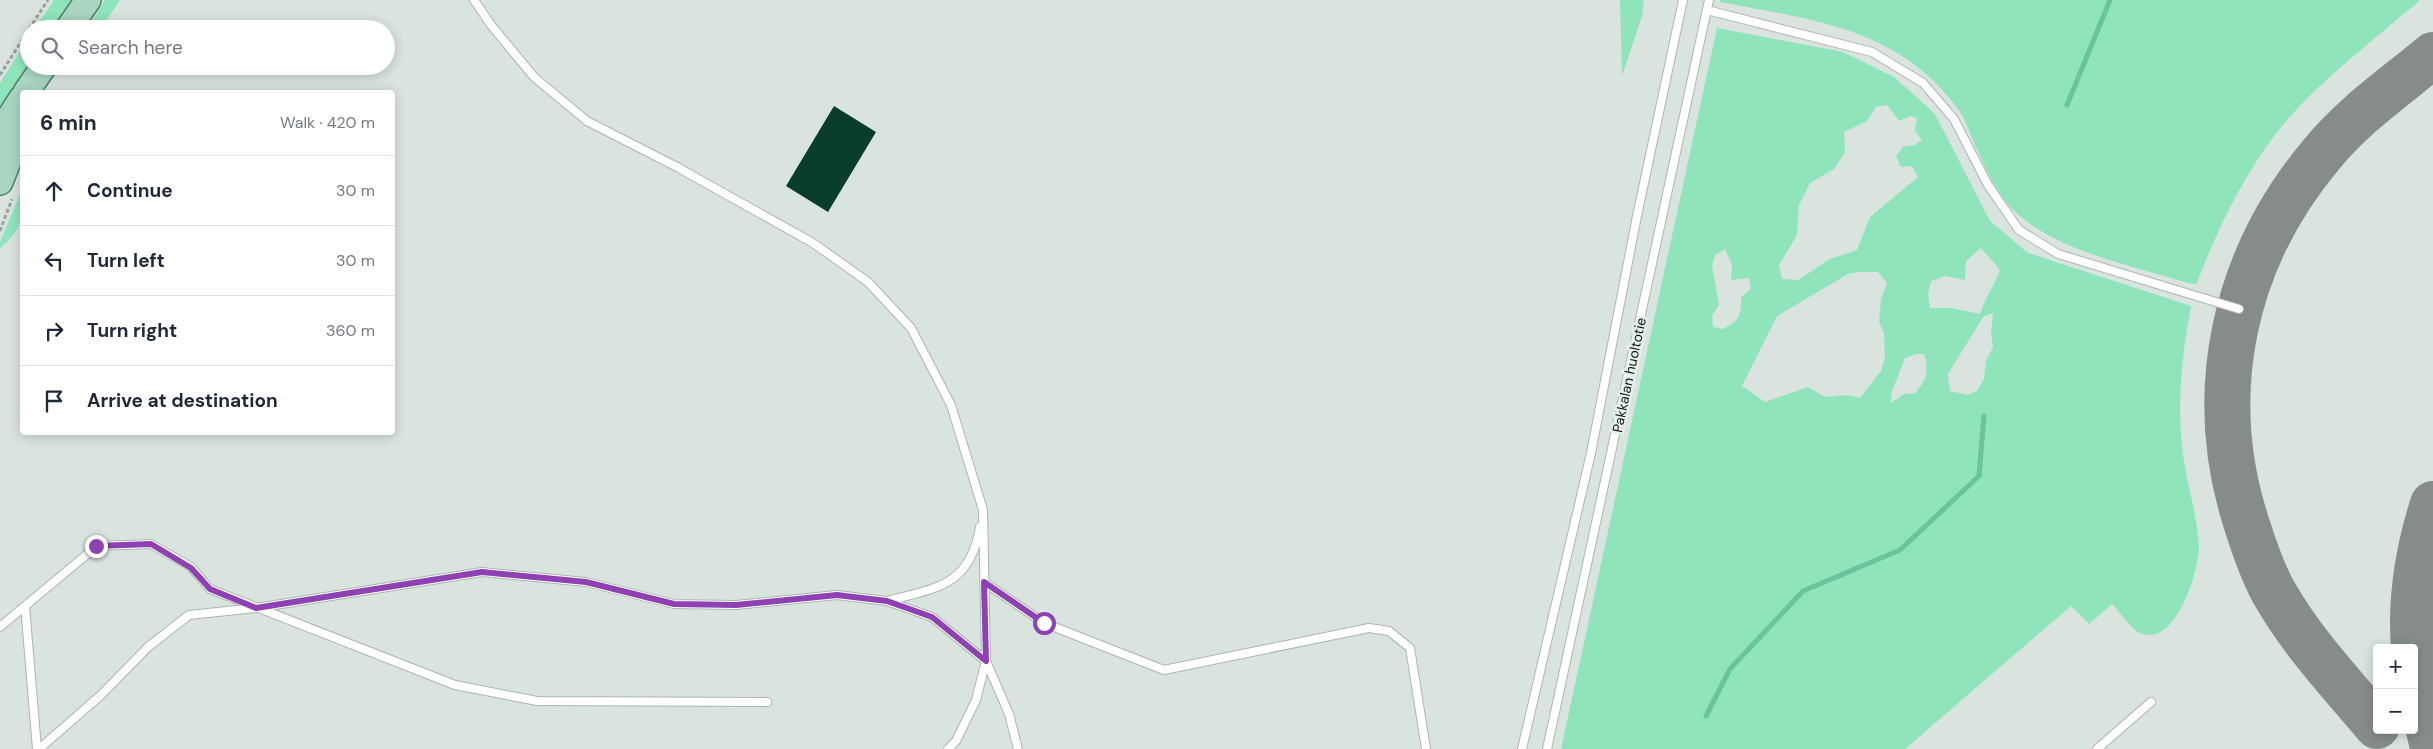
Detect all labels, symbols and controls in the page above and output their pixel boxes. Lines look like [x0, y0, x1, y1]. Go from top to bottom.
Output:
search box [20, 20, 395, 75]
icon: search [38, 34, 66, 62]
text: Search here [78, 35, 183, 60]
text: 6 min [40, 109, 97, 137]
text: Walk · 420 m [280, 112, 375, 133]
icon: ahead [40, 177, 68, 205]
text: Continue [87, 178, 173, 203]
text: 30 m [336, 180, 375, 201]
icon: left [40, 247, 68, 275]
text: Turn left [87, 248, 165, 273]
text: 30 m [336, 250, 375, 271]
street label: Pakkalan huoltotie [1608, 316, 1650, 434]
icon: right [40, 317, 68, 345]
text: Turn right [87, 318, 177, 343]
text: 360 m [326, 320, 375, 341]
icon: arrive [40, 387, 68, 415]
text: Arrive at destination [87, 388, 278, 413]
route end [85, 535, 108, 558]
route start [1033, 612, 1056, 635]
map controls [2373, 644, 2418, 734]
button: + [2373, 644, 2418, 689]
button: − [2373, 689, 2418, 734]

